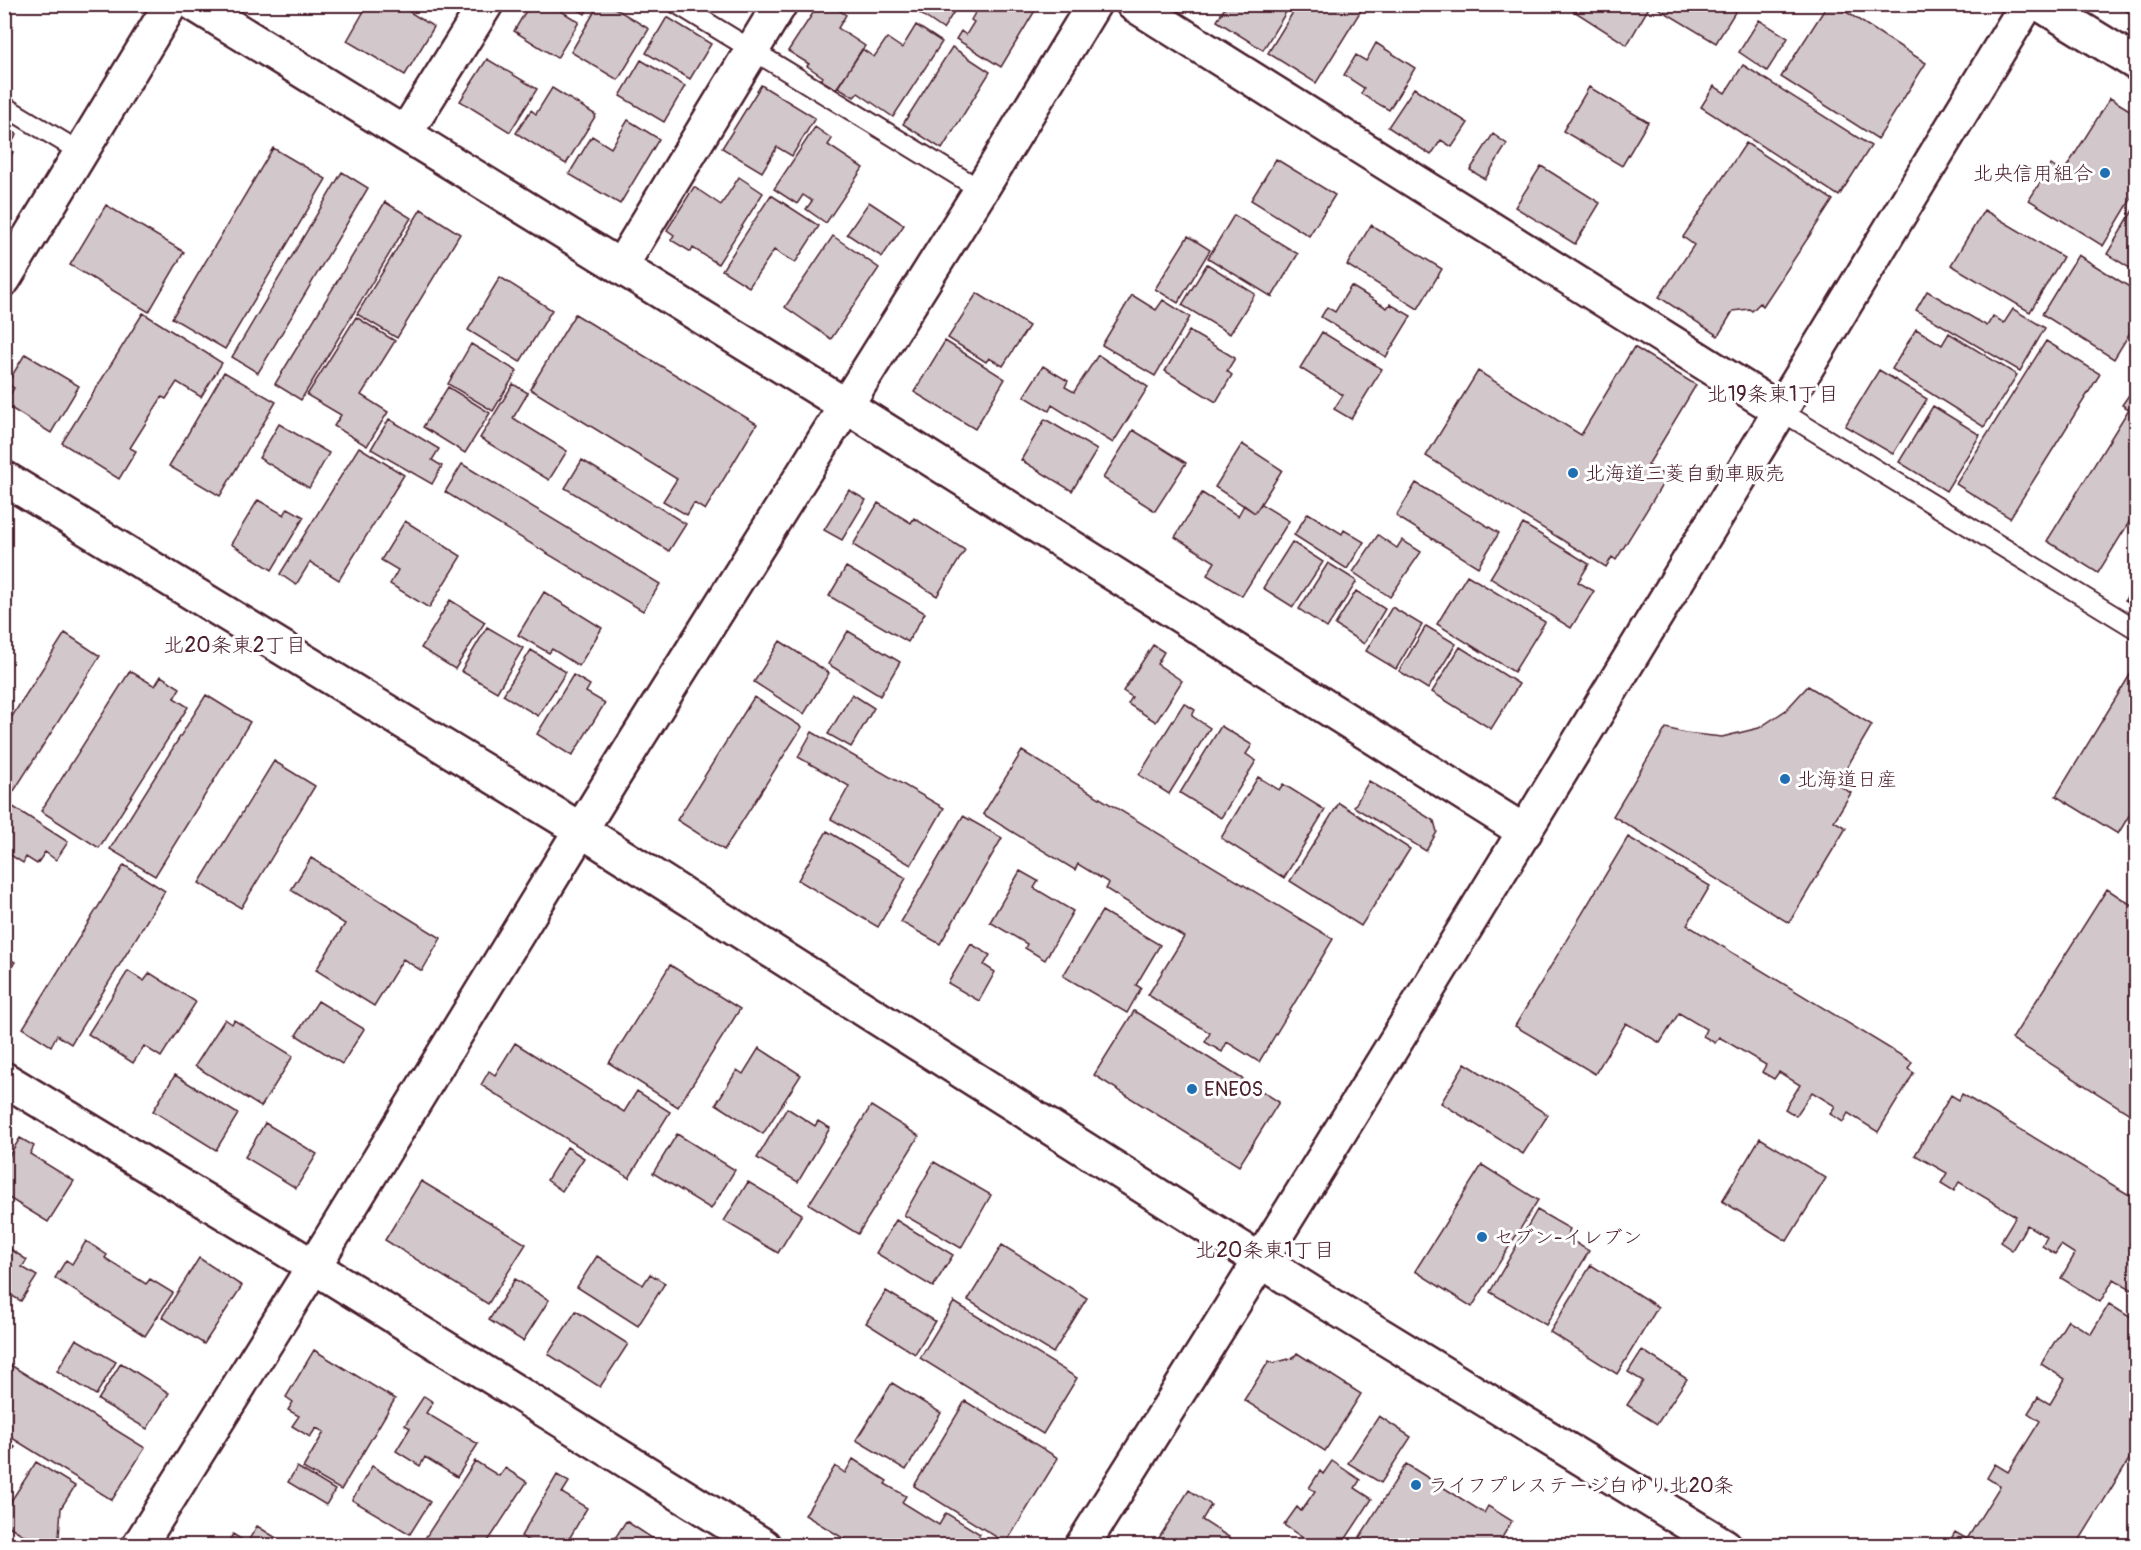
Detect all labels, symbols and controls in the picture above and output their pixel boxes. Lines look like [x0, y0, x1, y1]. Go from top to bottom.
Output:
place label: 北央信用組合 [1973, 161, 2093, 186]
marker: 北央信用組合 [2098, 166, 2112, 180]
district label: 北19条東1丁目 [1707, 381, 1839, 408]
place label: 北海道三菱自動車販売 [1585, 461, 1785, 486]
marker: 北海道三菱自動車販売 [1566, 466, 1580, 480]
district label: 北20条東2丁目 [164, 632, 306, 659]
place label: 北海道日産 [1797, 767, 1897, 792]
marker: 北海道日産 [1778, 772, 1792, 786]
place label: ENEOS [1204, 1077, 1263, 1102]
marker: ENEOS [1185, 1082, 1199, 1096]
place label: セブン-イレブン [1494, 1225, 1643, 1250]
marker: セブン-イレブン [1475, 1230, 1489, 1244]
district label: 北20条東1丁目 [1195, 1237, 1335, 1264]
place label: ライフプレステージ白ゆり北20条 [1428, 1473, 1734, 1498]
marker: ライフプレステージ白ゆり北20条 [1409, 1478, 1423, 1492]

